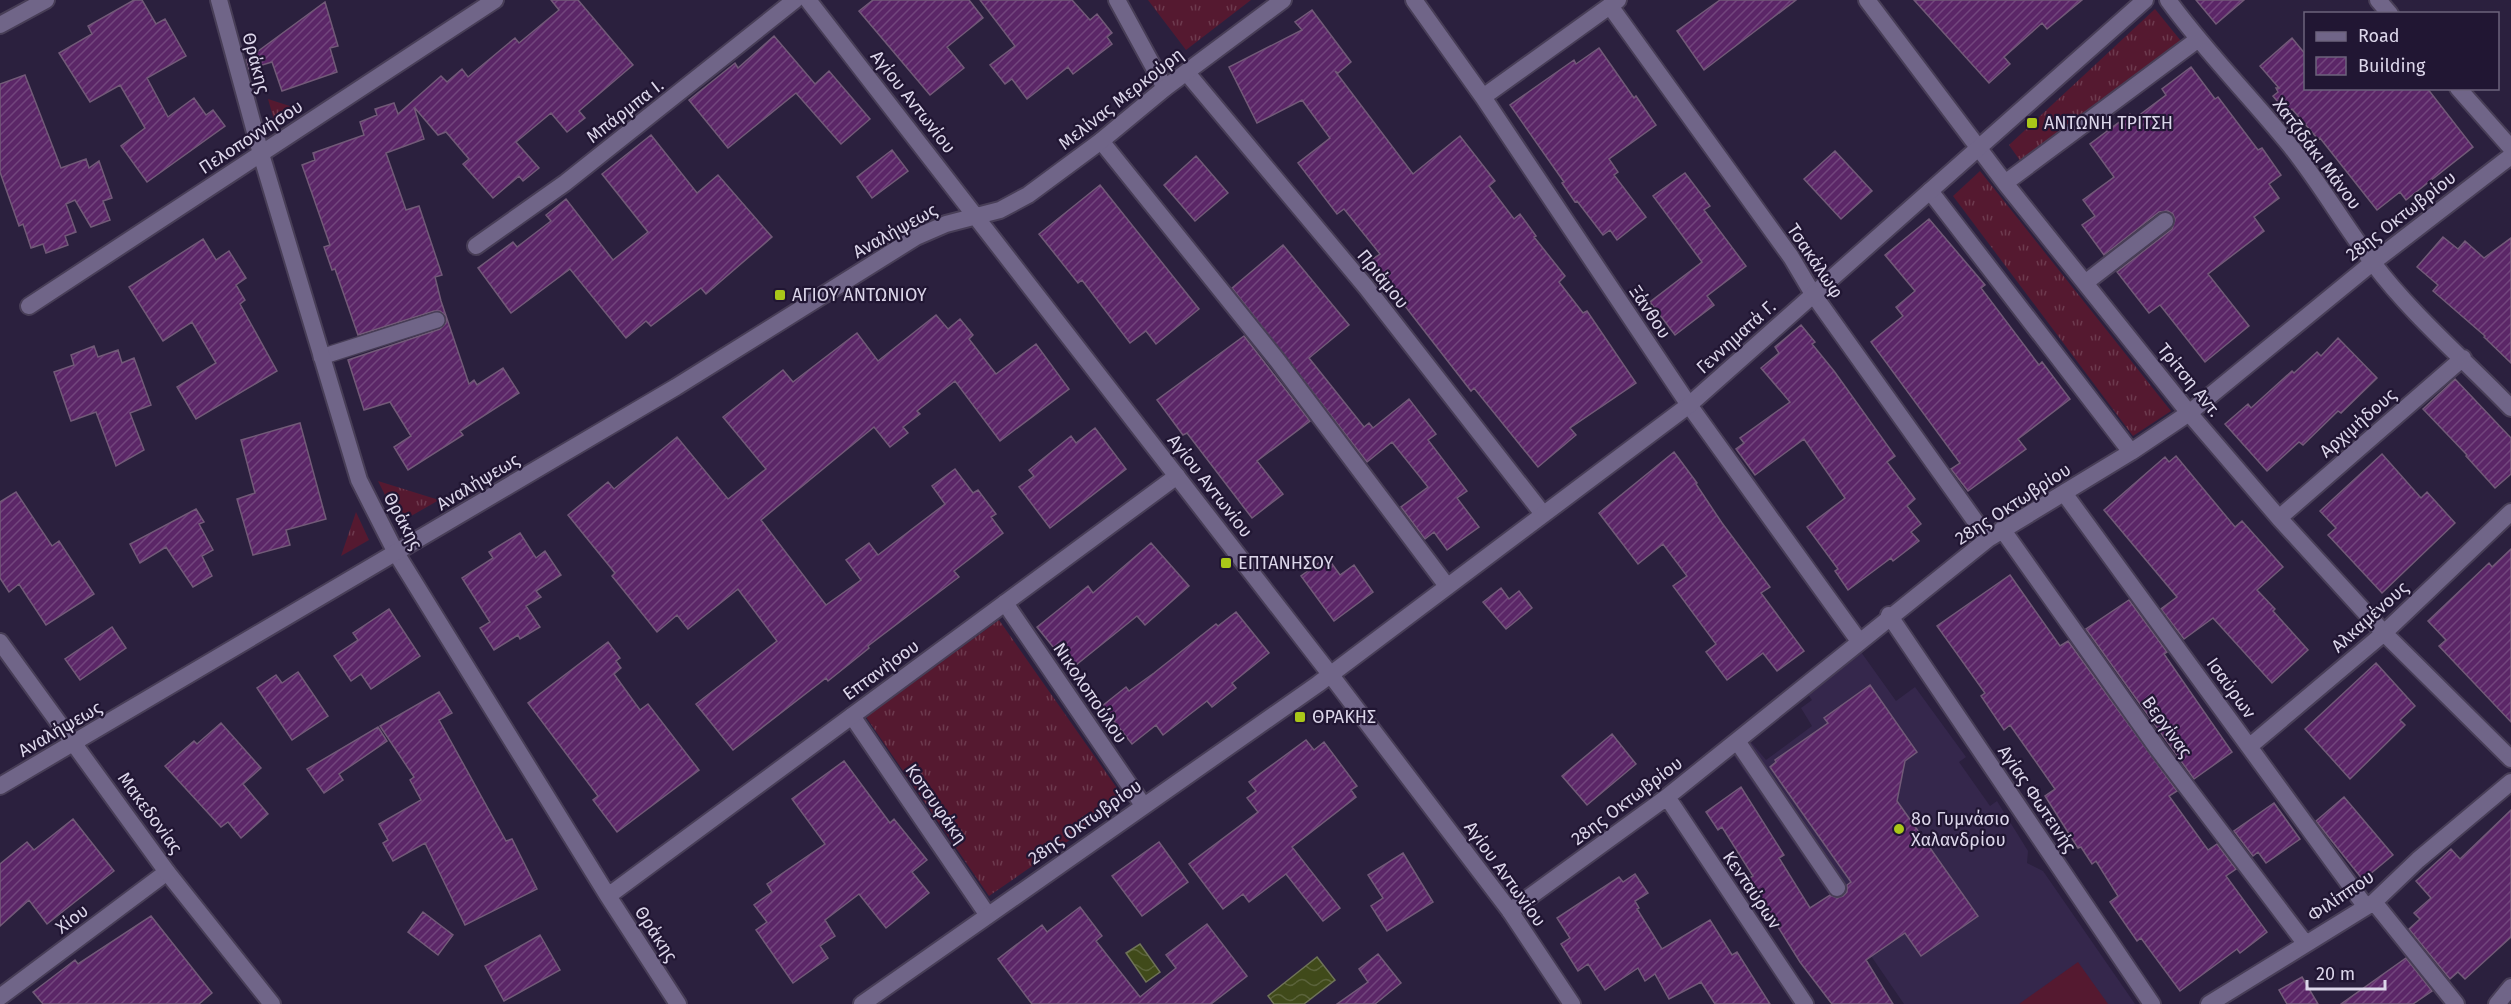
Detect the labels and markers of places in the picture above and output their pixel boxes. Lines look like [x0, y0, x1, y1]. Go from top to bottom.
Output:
place label: ΑΝΤΩΝΗ ΤΡΙΤΣΗ [2044, 112, 2173, 134]
marker: ΑΝΤΩΝΗ ΤΡΙΤΣΗ [2025, 116, 2039, 130]
place label: ΑΓΙΟΥ ΑΝΤΩΝΙΟΥ [792, 284, 927, 306]
marker: ΑΓΙΟΥ ΑΝΤΩΝΙΟΥ [773, 288, 787, 302]
place label: ΕΠΤΑΝΗΣΟΥ [1238, 552, 1333, 574]
marker: ΕΠΤΑΝΗΣΟΥ [1219, 556, 1233, 570]
place label: ΘΡΑΚΗΣ [1312, 706, 1376, 728]
marker: ΘΡΑΚΗΣ [1293, 710, 1307, 724]
place label: 8ο Γυμνάσιο Χαλανδρίου [1911, 808, 2010, 851]
marker: 8ο Γυμνάσιο Χαλανδρίου [1892, 822, 1906, 836]

